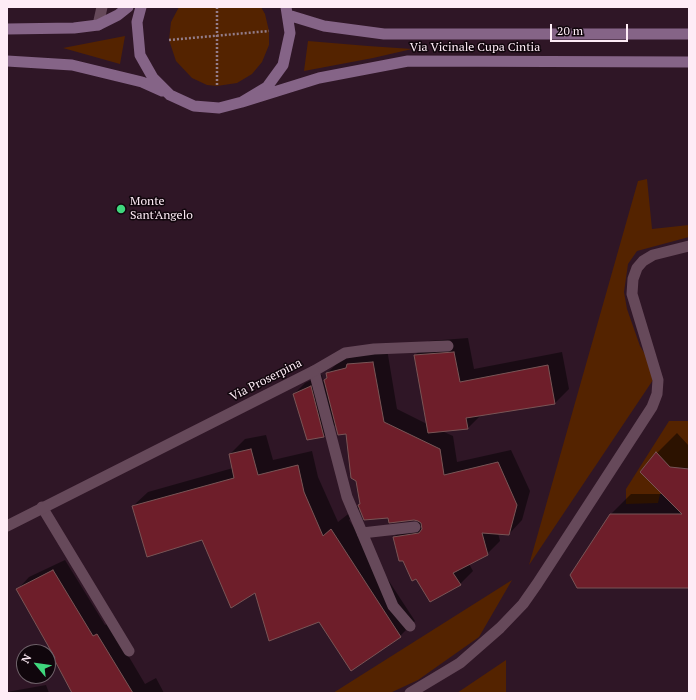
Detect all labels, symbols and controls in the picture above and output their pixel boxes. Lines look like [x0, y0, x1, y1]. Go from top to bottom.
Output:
scale bar [552, 16, 630, 42]
text: 20 m [557, 23, 583, 38]
street label: Via Vicinale Cupa Cintia [410, 41, 540, 55]
place label: Monte Sant'Angelo [130, 195, 193, 223]
marker: Monte Sant'Angelo [115, 203, 127, 215]
street label: Via Proserpina [228, 356, 304, 404]
north arrow [16, 644, 56, 684]
text: N [18, 652, 35, 666]

